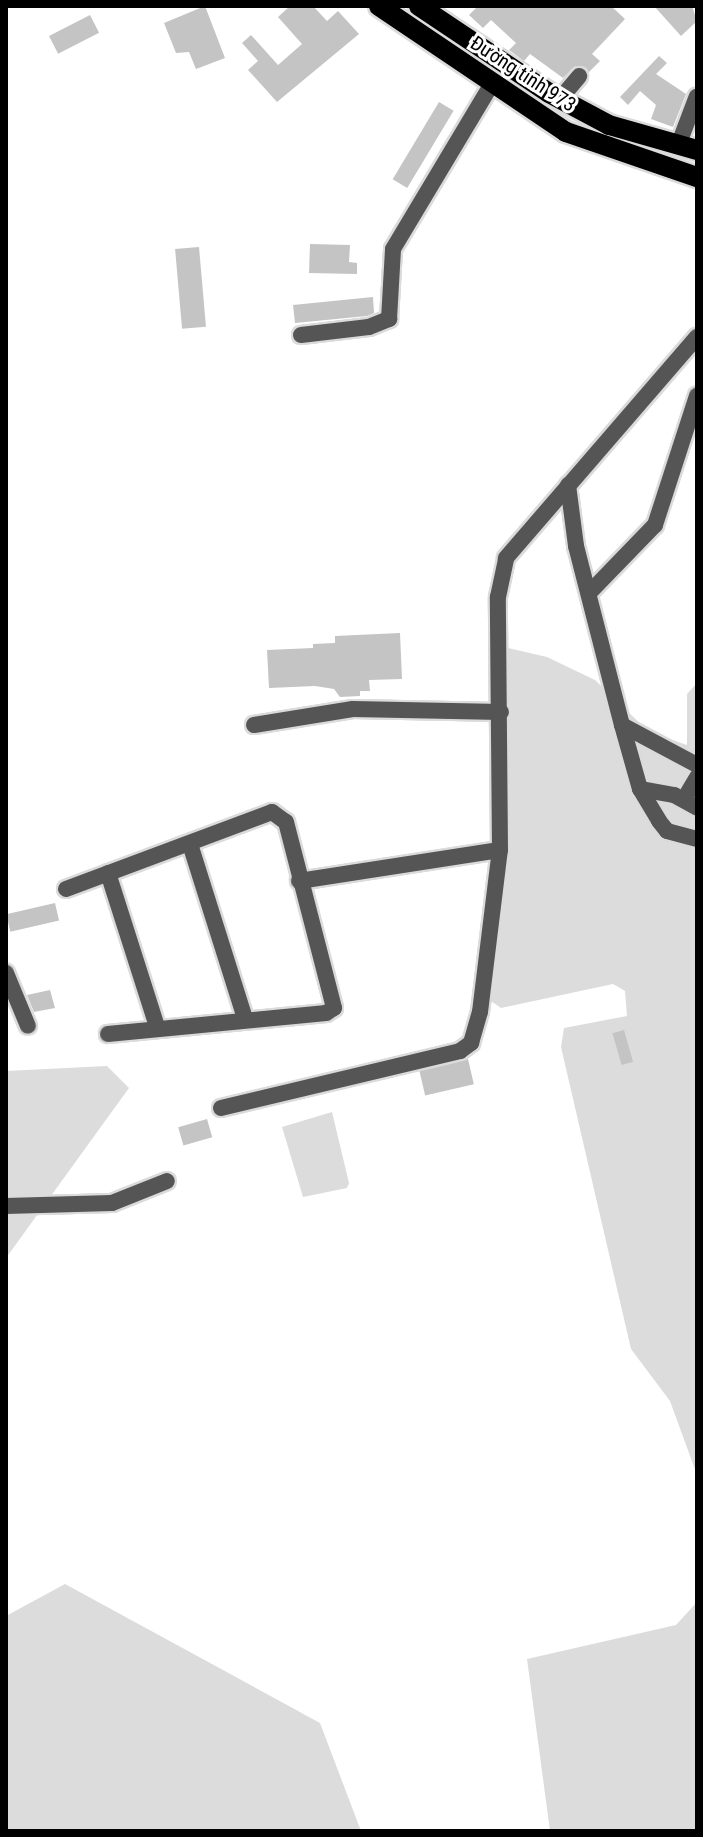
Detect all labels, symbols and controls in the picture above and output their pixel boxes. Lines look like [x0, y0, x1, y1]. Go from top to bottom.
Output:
street label: Đường tỉnh 973 [466, 31, 580, 117]

